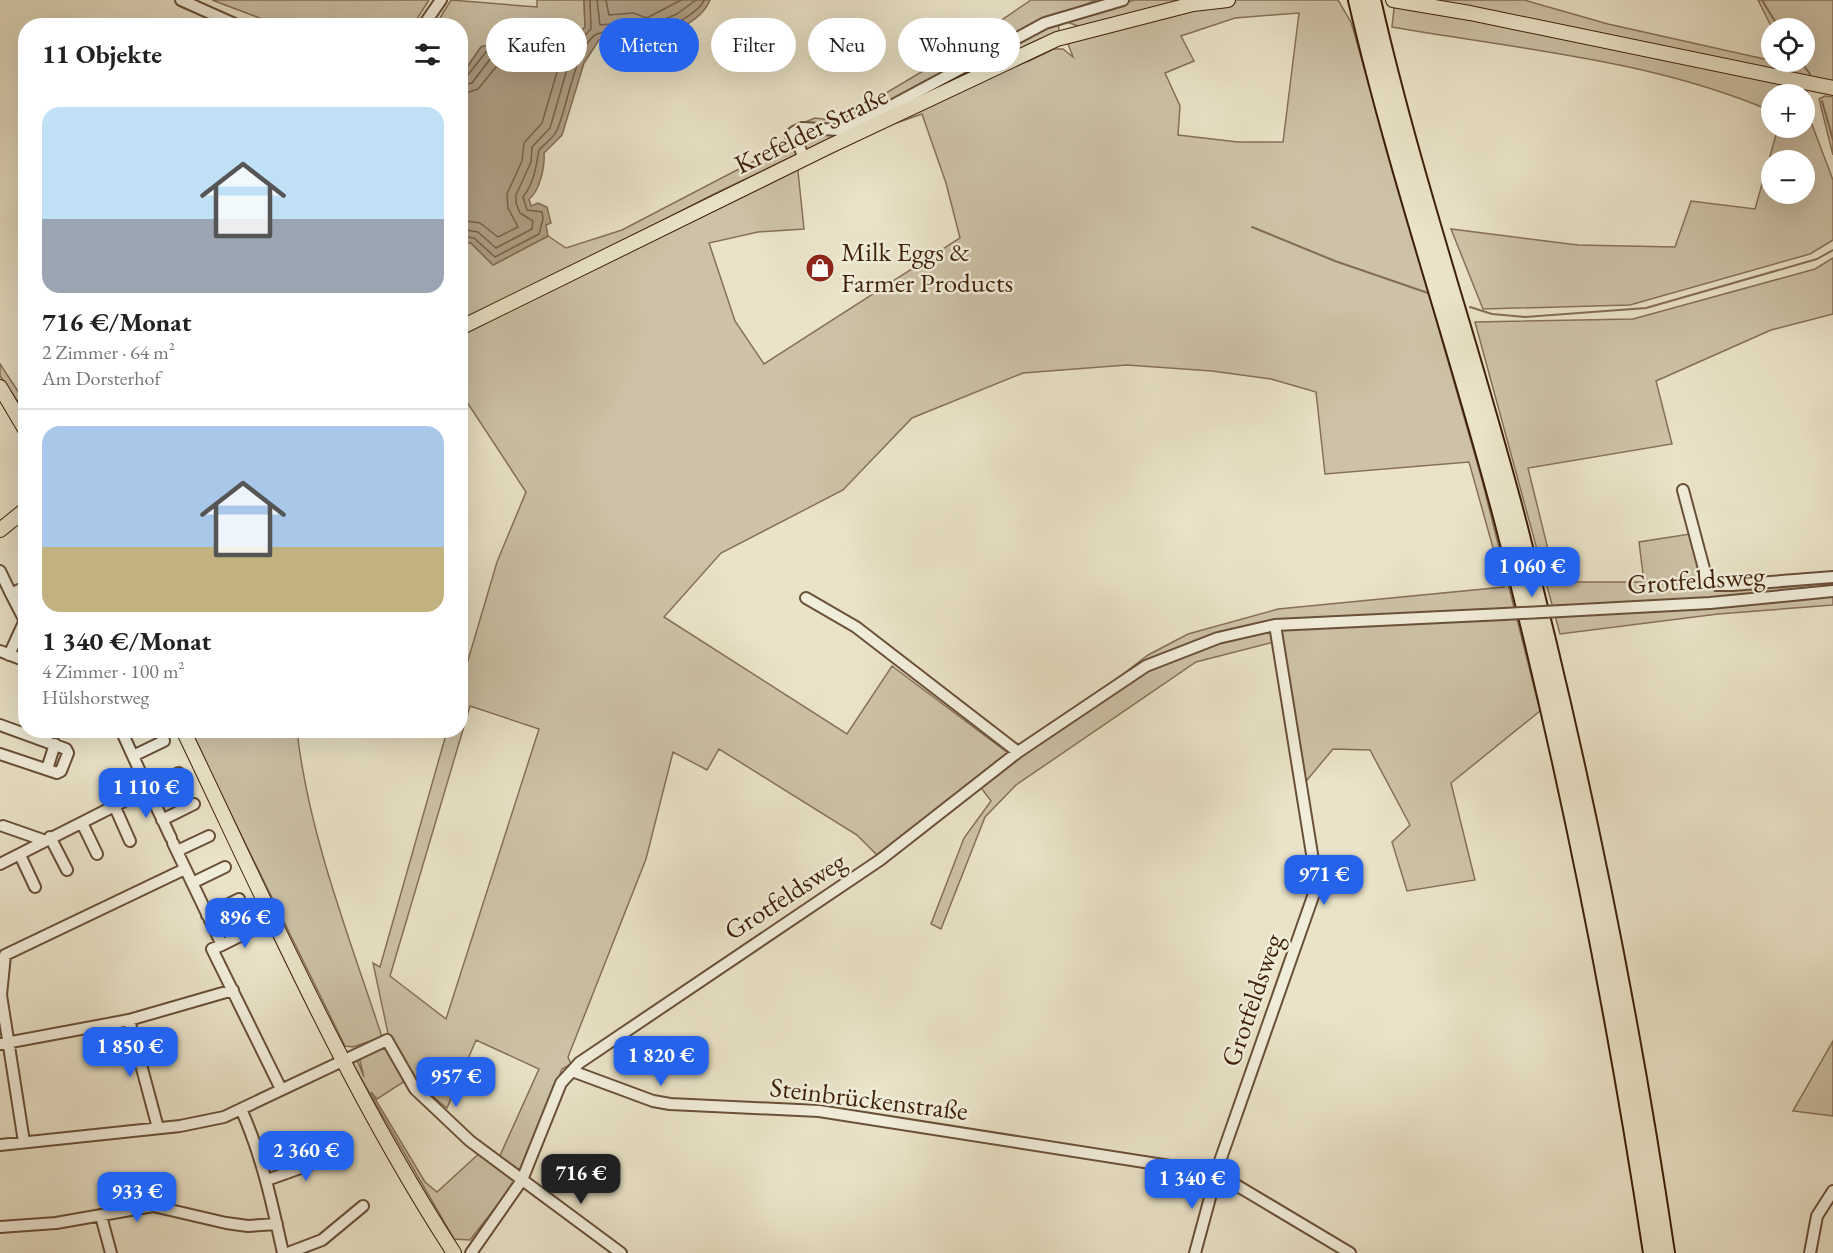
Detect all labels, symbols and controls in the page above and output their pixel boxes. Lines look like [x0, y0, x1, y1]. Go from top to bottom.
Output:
chip: Kaufen [486, 18, 587, 72]
chip: Mieten [599, 18, 699, 72]
chip: Filter [711, 18, 796, 72]
chip: Neu [808, 18, 886, 72]
chip: Wohnung [898, 18, 1020, 72]
map controls [1761, 18, 1815, 204]
button: locate [1761, 18, 1815, 72]
text: 11 Objekte [42, 37, 162, 71]
icon: filters [411, 38, 444, 71]
street label: Krefelder Straße [728, 77, 893, 182]
button: + [1761, 84, 1815, 138]
icon: home [189, 146, 297, 254]
button: − [1761, 150, 1815, 204]
place label: Milk Eggs & Farmer Products [841, 234, 1013, 300]
shop icon: Milk Eggs & Farmer Products [804, 252, 836, 284]
text: 716 €/Monat [42, 305, 191, 339]
text: 2 Zimmer · 64 m² [42, 339, 175, 365]
text: Am Dorsterhof [42, 365, 161, 391]
icon: home [189, 465, 297, 573]
pin: 1 060 € [1477, 547, 1587, 598]
text: 1 060 € [1499, 553, 1565, 579]
street label: Grotfeldsweg [1626, 557, 1766, 602]
text: 1 340 €/Monat [42, 624, 211, 658]
text: 4 Zimmer · 100 m² [42, 658, 185, 684]
text: Hülshorstweg [42, 684, 149, 710]
pin: 1 110 € [91, 768, 201, 819]
text: 1 110 € [113, 774, 179, 800]
street label: Grotfeldsweg [717, 843, 852, 948]
pin: 971 € [1282, 855, 1366, 906]
text: 971 € [1298, 861, 1350, 887]
pin: 896 € [203, 898, 287, 949]
text: 896 € [219, 904, 271, 930]
street label: Grotfeldsweg [1213, 929, 1291, 1071]
pin: 1 850 € [75, 1027, 185, 1078]
text: 1 850 € [97, 1033, 163, 1059]
pin: 1 820 € [606, 1036, 716, 1087]
text: 1 820 € [628, 1042, 694, 1068]
pin: 957 € [414, 1057, 498, 1108]
text: 957 € [430, 1063, 482, 1089]
street label: Steinbrückenstraße [768, 1069, 970, 1128]
pin: 2 360 € [251, 1131, 361, 1182]
text: 2 360 € [273, 1137, 339, 1163]
pin: 716 € [539, 1154, 623, 1205]
pin: 1 340 € [1137, 1159, 1247, 1210]
text: 716 € [555, 1160, 607, 1186]
text: 1 340 € [1159, 1165, 1225, 1191]
pin: 933 € [95, 1172, 179, 1223]
text: 933 € [111, 1178, 163, 1204]

